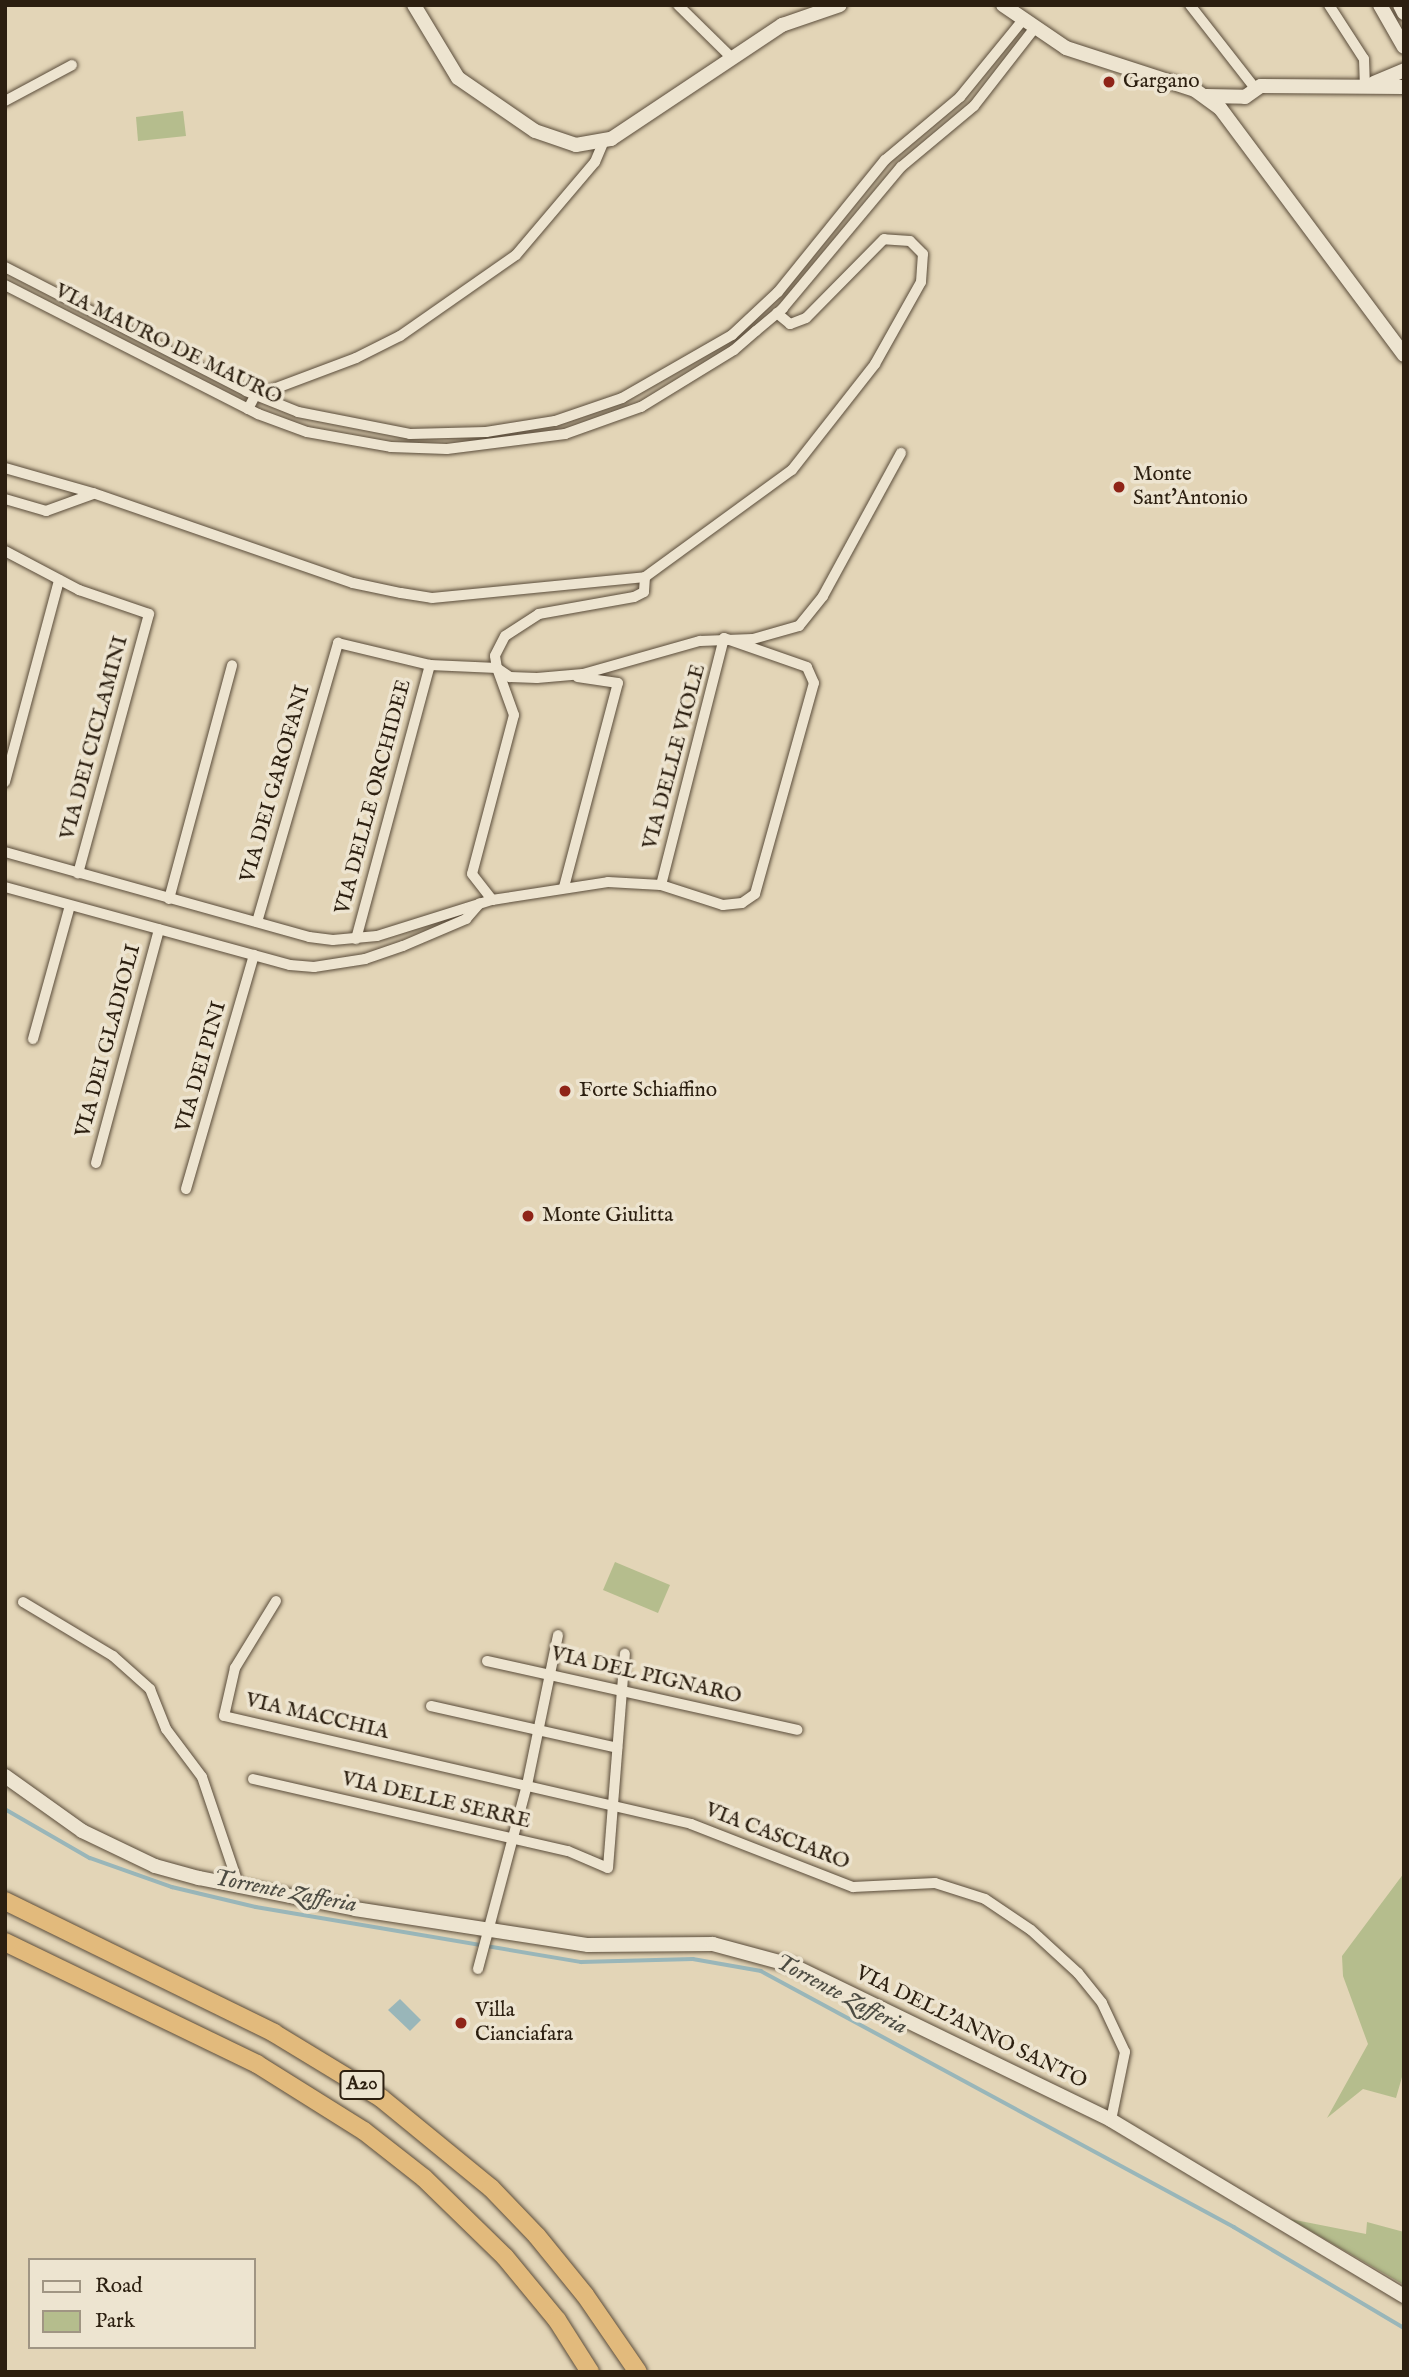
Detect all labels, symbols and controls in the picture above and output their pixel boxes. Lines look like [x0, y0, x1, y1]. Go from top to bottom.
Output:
place label: Gargano [1123, 69, 1199, 95]
marker: Gargano [1101, 74, 1117, 90]
street label: VIA MAURO DE MAURO [50, 279, 286, 411]
place label: Monte Sant'Antonio [1133, 462, 1248, 512]
marker: Monte Sant'Antonio [1111, 479, 1127, 495]
street label: VIA DEI CICLAMINI [56, 633, 134, 843]
street label: VIA DELLE VIOLE [638, 662, 712, 852]
street label: VIA DELLE ORCHIDEE [330, 677, 418, 917]
street label: VIA DEI GAROFANI [236, 683, 316, 885]
street label: VIA DEI GLADIOLI [71, 942, 147, 1140]
street label: VIA DEI PINI [171, 999, 233, 1135]
place label: Forte Schiaffino [579, 1078, 717, 1104]
marker: Forte Schiaffino [557, 1083, 573, 1099]
place label: Monte Giulitta [542, 1203, 673, 1229]
marker: Monte Giulitta [520, 1208, 536, 1224]
street label: VIA DEL PIGNARO [548, 1642, 744, 1710]
street label: VIA MACCHIA [243, 1688, 391, 1746]
street label: VIA DELLE SERRE [339, 1767, 533, 1835]
street label: VIA CASCIARO [701, 1798, 853, 1876]
water label: Torrente Zafferia [211, 1865, 359, 1919]
water label: Torrente Zafferia [770, 1949, 912, 2041]
street label: VIA DELL'ANNO SANTO [851, 1961, 1091, 2095]
place label: Villa Cianciafara [475, 1998, 573, 2048]
marker: Villa Cianciafara [453, 2015, 469, 2031]
road number: A20 [339, 2070, 385, 2100]
legend [28, 2258, 256, 2349]
text: Road [95, 2273, 142, 2300]
text: Park [95, 2308, 135, 2335]

